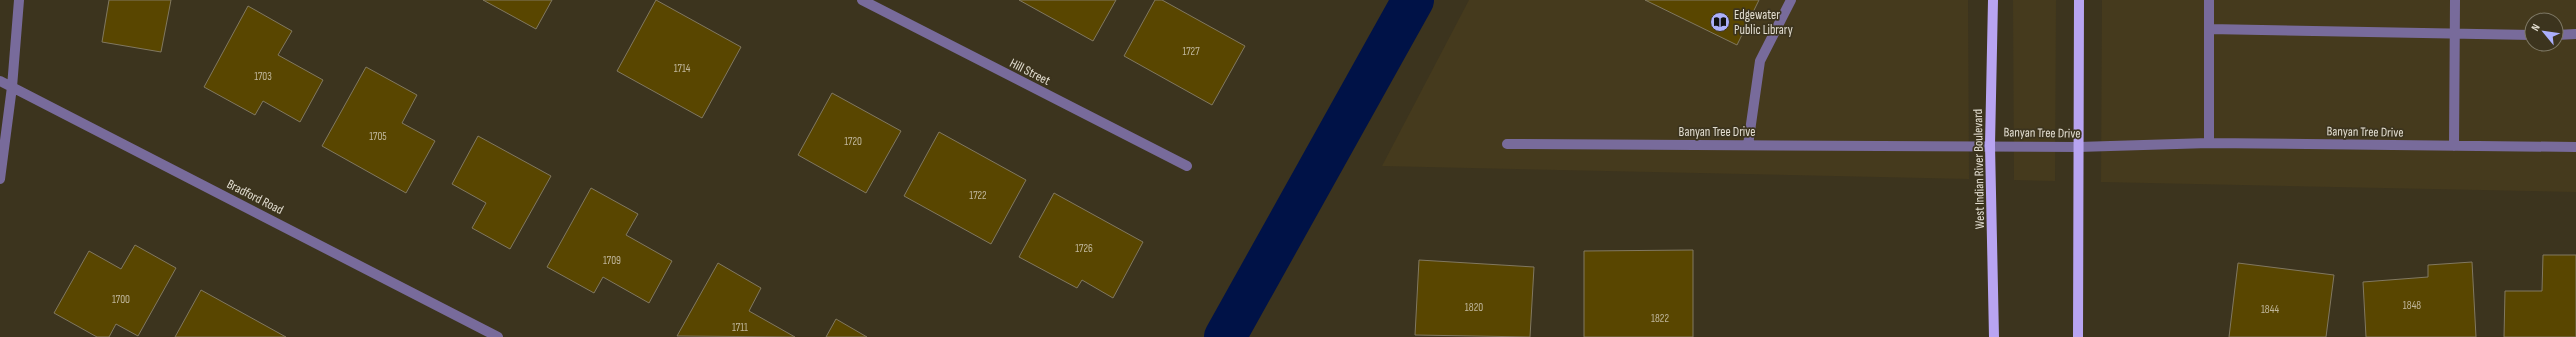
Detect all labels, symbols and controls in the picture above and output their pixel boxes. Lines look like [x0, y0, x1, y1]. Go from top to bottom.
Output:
place label: Edgewater Public Library [1734, 7, 1793, 38]
library icon: Edgewater Public Library [1709, 11, 1731, 33]
north arrow [2524, 12, 2564, 52]
text: N [2529, 22, 2543, 33]
house number: 1727 [1182, 45, 1200, 58]
street label: Hill Street [1007, 55, 1053, 89]
house number: 1714 [674, 62, 691, 75]
house number: 1703 [254, 70, 272, 83]
street label: West Indian River Boulevard [1970, 109, 1988, 229]
street label: Banyan Tree Drive [2326, 123, 2404, 141]
street label: Banyan Tree Drive [1679, 124, 1755, 140]
street label: Banyan Tree Drive [2003, 124, 2081, 142]
house number: 1705 [369, 130, 387, 143]
house number: 1720 [844, 135, 862, 148]
street label: Bradford Road [224, 176, 286, 218]
house number: 1722 [969, 189, 987, 202]
house number: 1726 [1075, 242, 1093, 255]
house number: 1709 [603, 254, 621, 267]
house number: 1700 [112, 293, 130, 306]
house number: 1848 [2403, 299, 2421, 312]
house number: 1820 [1465, 301, 1483, 314]
house number: 1844 [2261, 303, 2279, 316]
house number: 1822 [1651, 312, 1669, 325]
house number: 1711 [732, 321, 748, 334]

